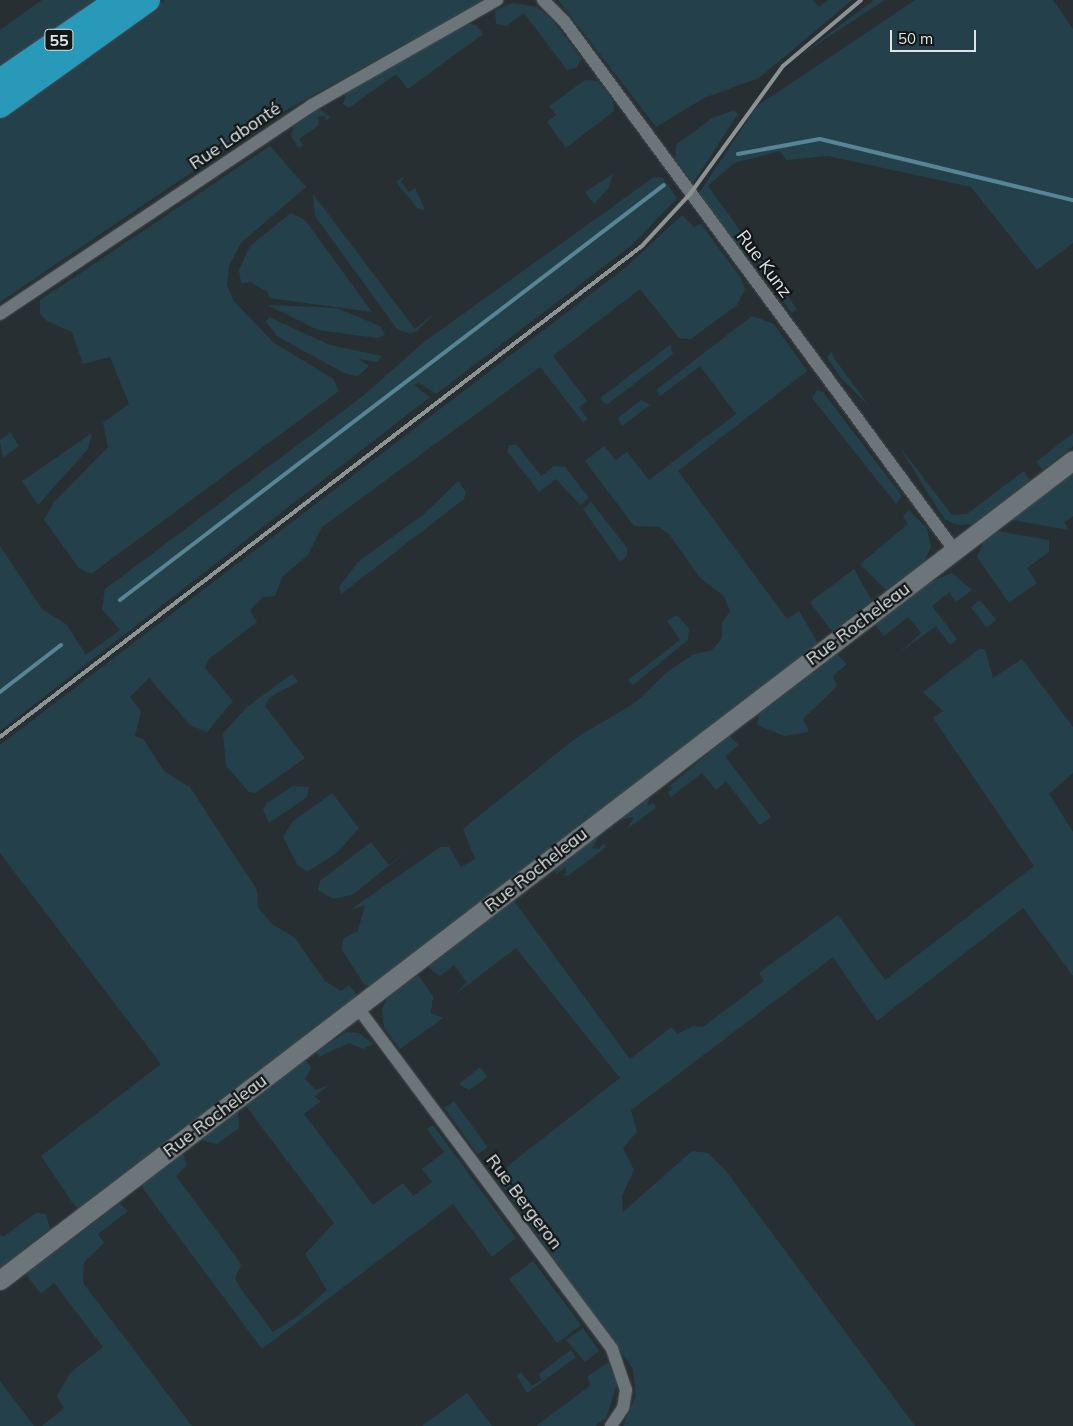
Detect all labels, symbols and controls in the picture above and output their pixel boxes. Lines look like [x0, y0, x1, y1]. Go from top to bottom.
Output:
scale bar [893, 20, 979, 52]
road number: 55 [44, 26, 74, 54]
text: 50 m [898, 29, 933, 48]
street label: Rue Labonté [185, 98, 285, 174]
street label: Rue Kunz [732, 226, 796, 302]
street label: Rue Rocheleau [802, 578, 914, 670]
street label: Rue Rocheleau [480, 823, 592, 917]
street label: Rue Rocheleau [159, 1070, 271, 1162]
street label: Rue Bergeron [481, 1150, 567, 1254]

